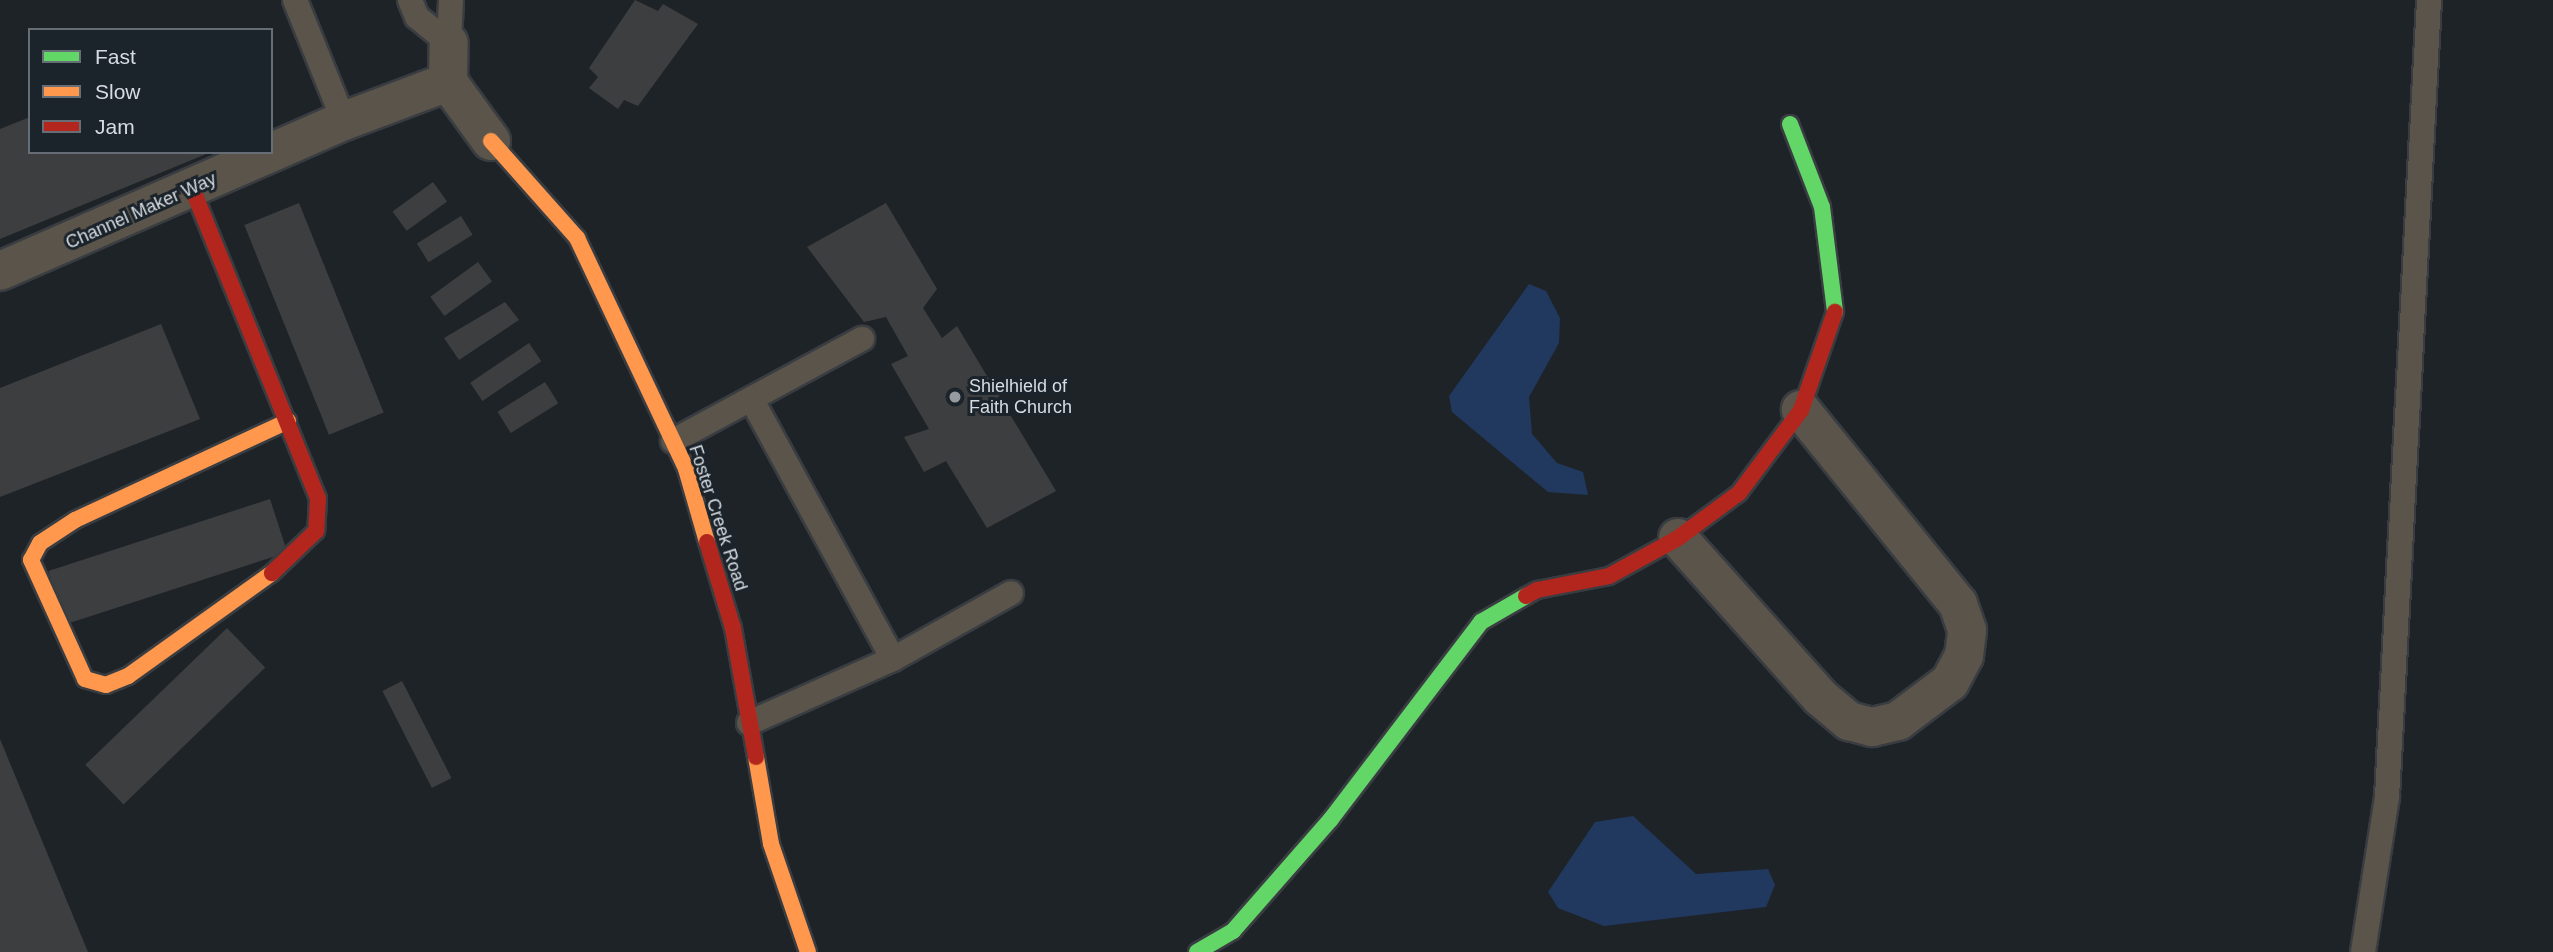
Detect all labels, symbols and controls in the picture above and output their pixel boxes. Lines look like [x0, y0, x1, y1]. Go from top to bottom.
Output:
legend [28, 28, 273, 154]
text: Fast [95, 45, 136, 68]
text: Slow [95, 80, 141, 103]
text: Jam [95, 115, 135, 138]
street label: Channel Maker Way [62, 168, 220, 254]
place label: Shielhield of Faith Church [969, 376, 1072, 418]
marker: Shielhield of Faith Church [947, 389, 963, 405]
street label: Foster Creek Road [684, 442, 752, 594]

